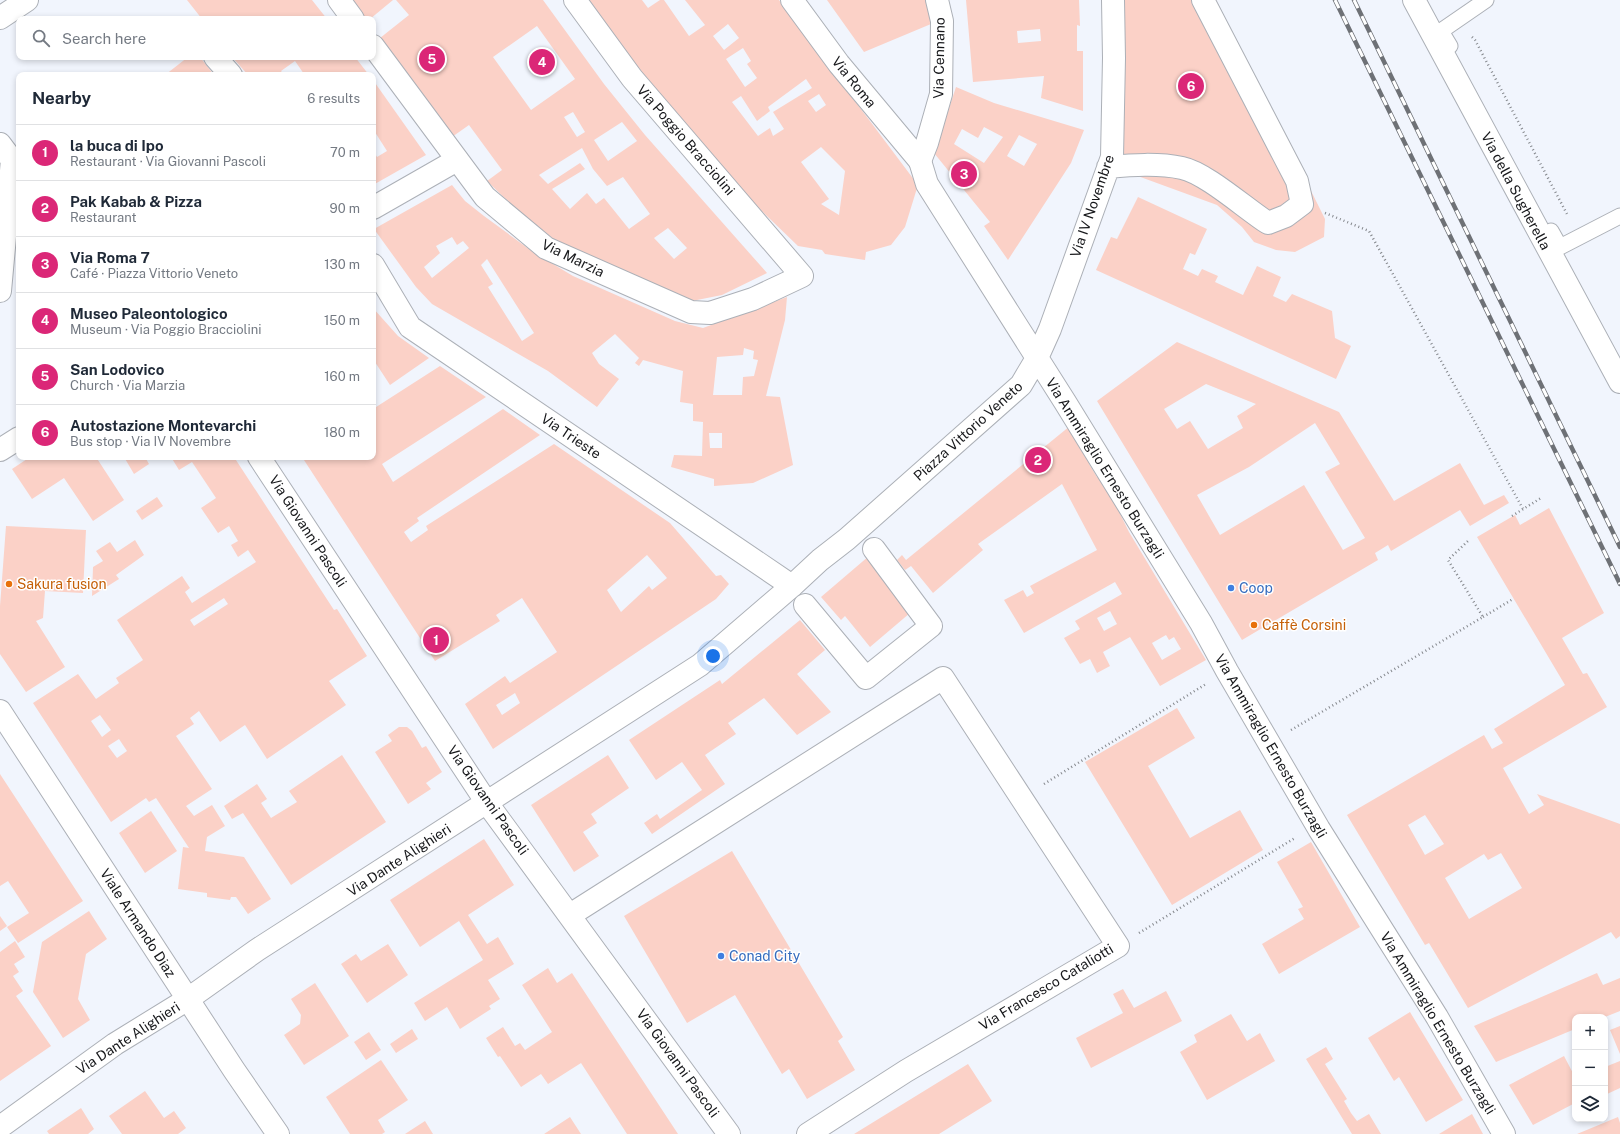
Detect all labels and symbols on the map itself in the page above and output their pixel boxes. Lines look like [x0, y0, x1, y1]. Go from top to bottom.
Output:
street label: Via Cennano [930, 17, 948, 99]
pin: 5 [419, 44, 445, 74]
pin: 4 [529, 47, 555, 77]
street label: Via Roma [829, 53, 879, 111]
pin: 6 [1178, 71, 1204, 101]
street label: Via Poggio Bracciolini [634, 82, 738, 198]
street label: Via della Sugherella [1478, 129, 1554, 253]
street label: Via IV Novembre [1067, 152, 1117, 260]
pin: 3 [951, 159, 977, 189]
street label: Via Marzia [539, 236, 607, 280]
street label: Via Ammiraglio Ernesto Burzagli [1043, 375, 1167, 561]
street label: Piazza Vittorio Veneto [910, 378, 1026, 484]
street label: Via Trieste [538, 410, 604, 462]
pin: 2 [1025, 445, 1051, 475]
street label: Via Giovanni Pascoli [266, 472, 350, 590]
place label: Sakura fusion [17, 576, 107, 592]
marker: Sakura fusion [4, 579, 14, 589]
place label: Coop [1239, 580, 1273, 596]
marker: Coop [1226, 583, 1236, 593]
place label: Caffè Corsini [1262, 617, 1346, 633]
marker: Caffè Corsini [1249, 620, 1259, 630]
pin: 1 [423, 625, 449, 655]
your location [703, 646, 723, 666]
street label: Via Ammiraglio Ernesto Burzagli [1212, 651, 1330, 841]
street label: Via Giovanni Pascoli [444, 742, 532, 858]
street label: Via Dante Alighieri [344, 820, 454, 900]
street label: Viale Armando Diaz [97, 866, 179, 981]
street label: Via Ammiraglio Ernesto Burzagli [1377, 929, 1499, 1117]
street label: Via Francesco Cataliotti [976, 941, 1116, 1033]
place label: Conad City [729, 948, 801, 964]
marker: Conad City [716, 951, 726, 961]
street label: Via Dante Alighieri [73, 998, 183, 1078]
street label: Via Giovanni Pascoli [633, 1006, 723, 1120]

